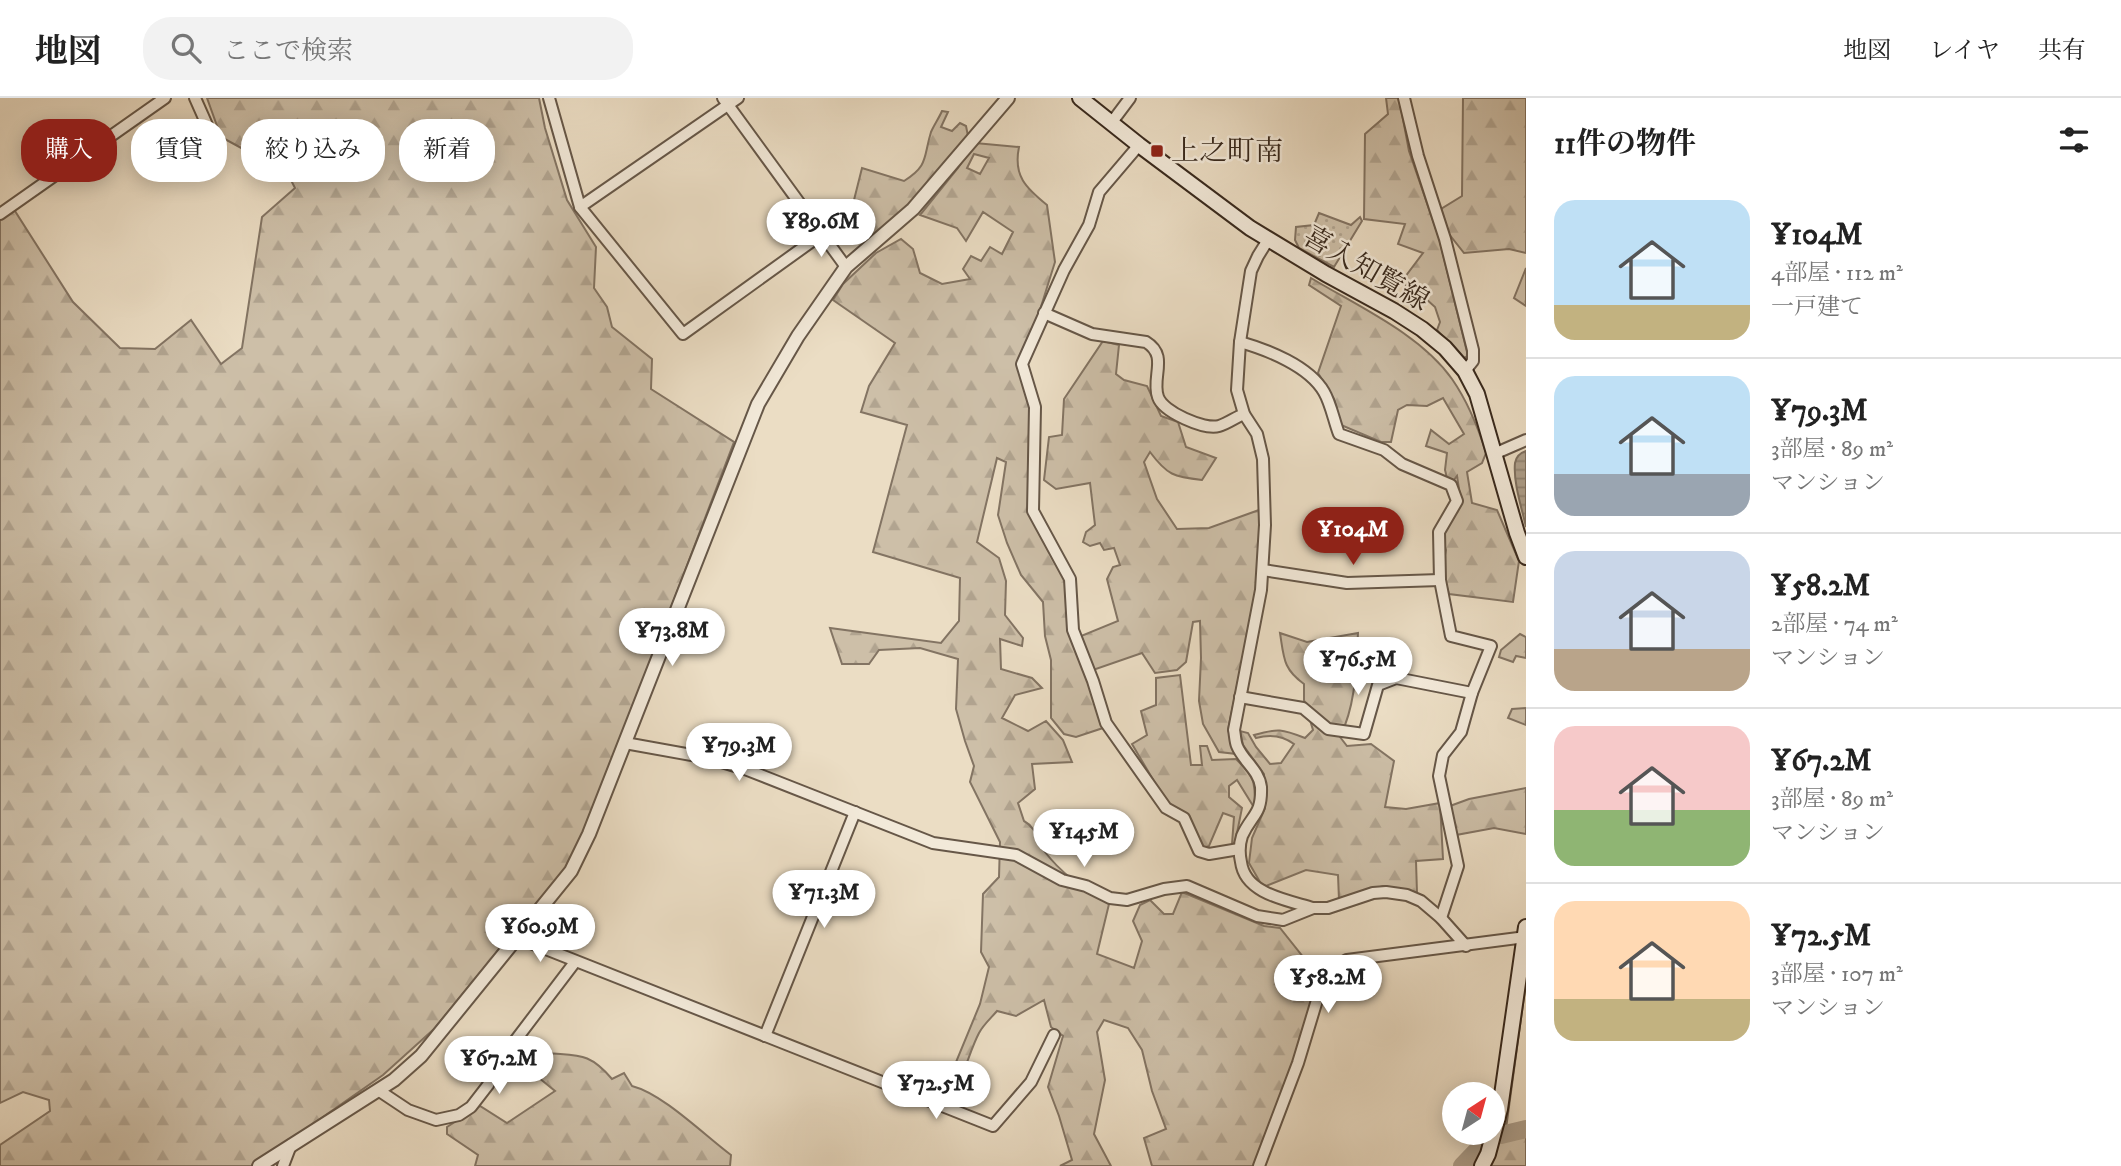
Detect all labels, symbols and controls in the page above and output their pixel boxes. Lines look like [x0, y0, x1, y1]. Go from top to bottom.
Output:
search box [143, 17, 633, 80]
icon: search [167, 29, 205, 67]
text: 地図 [35, 32, 101, 73]
text: ここで検索 [223, 35, 353, 68]
text: 地図 [1843, 36, 1891, 66]
text: レイヤ [1929, 36, 2000, 66]
text: 共有 [2038, 36, 2086, 66]
chip: 購入 [21, 119, 117, 182]
chip: 賃貸 [131, 119, 227, 182]
chip: 絞り込み [241, 119, 385, 182]
chip: 新着 [399, 119, 495, 182]
icon: filters [2055, 121, 2093, 159]
text: 11件の物件 [1554, 126, 1696, 163]
place label: 上之町南 [1171, 134, 1283, 169]
marker: 上之町南 [1149, 143, 1165, 159]
pin: ¥89.6M [764, 200, 878, 259]
text: ¥89.6M [783, 207, 859, 236]
text: ¥104M [1771, 217, 1863, 254]
street label: 喜入知覧線 [1297, 219, 1435, 319]
icon: home [1610, 228, 1694, 312]
text: 4部屋 · 112 m² [1771, 259, 1903, 288]
text: 一戸建て [1771, 293, 1863, 322]
text: ¥79.3M [1771, 393, 1868, 430]
icon: home [1610, 404, 1694, 488]
text: 3部屋 · 89 m² [1771, 435, 1893, 464]
text: マンション [1771, 469, 1885, 498]
pin: ¥104M [1304, 508, 1402, 567]
text: ¥104M [1318, 515, 1388, 544]
text: ¥58.2M [1771, 568, 1870, 605]
icon: home [1610, 579, 1694, 663]
pin: ¥73.8M [615, 608, 729, 668]
text: 2部屋 · 74 m² [1771, 610, 1898, 639]
text: ¥73.8M [635, 616, 709, 645]
pin: ¥76.5M [1301, 638, 1415, 697]
text: マンション [1771, 644, 1885, 673]
text: ¥76.5M [1319, 645, 1397, 674]
pin: ¥79.3M [682, 724, 796, 783]
text: ¥79.3M [702, 731, 776, 760]
text: ¥67.2M [1771, 743, 1872, 780]
icon: home [1610, 754, 1694, 838]
text: 3部屋 · 89 m² [1771, 785, 1893, 814]
pin: ¥145M [1035, 810, 1133, 869]
text: ¥145M [1049, 817, 1119, 846]
text: マンション [1771, 819, 1885, 848]
pin: ¥71.3M [767, 870, 881, 930]
text: ¥71.3M [788, 878, 860, 907]
pin: ¥60.9M [483, 904, 597, 964]
text: ¥60.9M [501, 912, 579, 941]
text: ¥72.5M [1771, 918, 1871, 955]
icon: home [1610, 929, 1694, 1013]
pin: ¥58.2M [1271, 956, 1385, 1015]
text: 3部屋 · 107 m² [1771, 960, 1903, 989]
text: ¥58.2M [1290, 963, 1366, 992]
text: マンション [1771, 994, 1885, 1023]
pin: ¥67.2M [442, 1037, 556, 1096]
text: ¥67.2M [460, 1044, 538, 1073]
pin: ¥72.5M [879, 1062, 993, 1121]
text: ¥72.5M [898, 1069, 974, 1098]
north arrow [1442, 1082, 1505, 1144]
map controls [1442, 1082, 1505, 1145]

